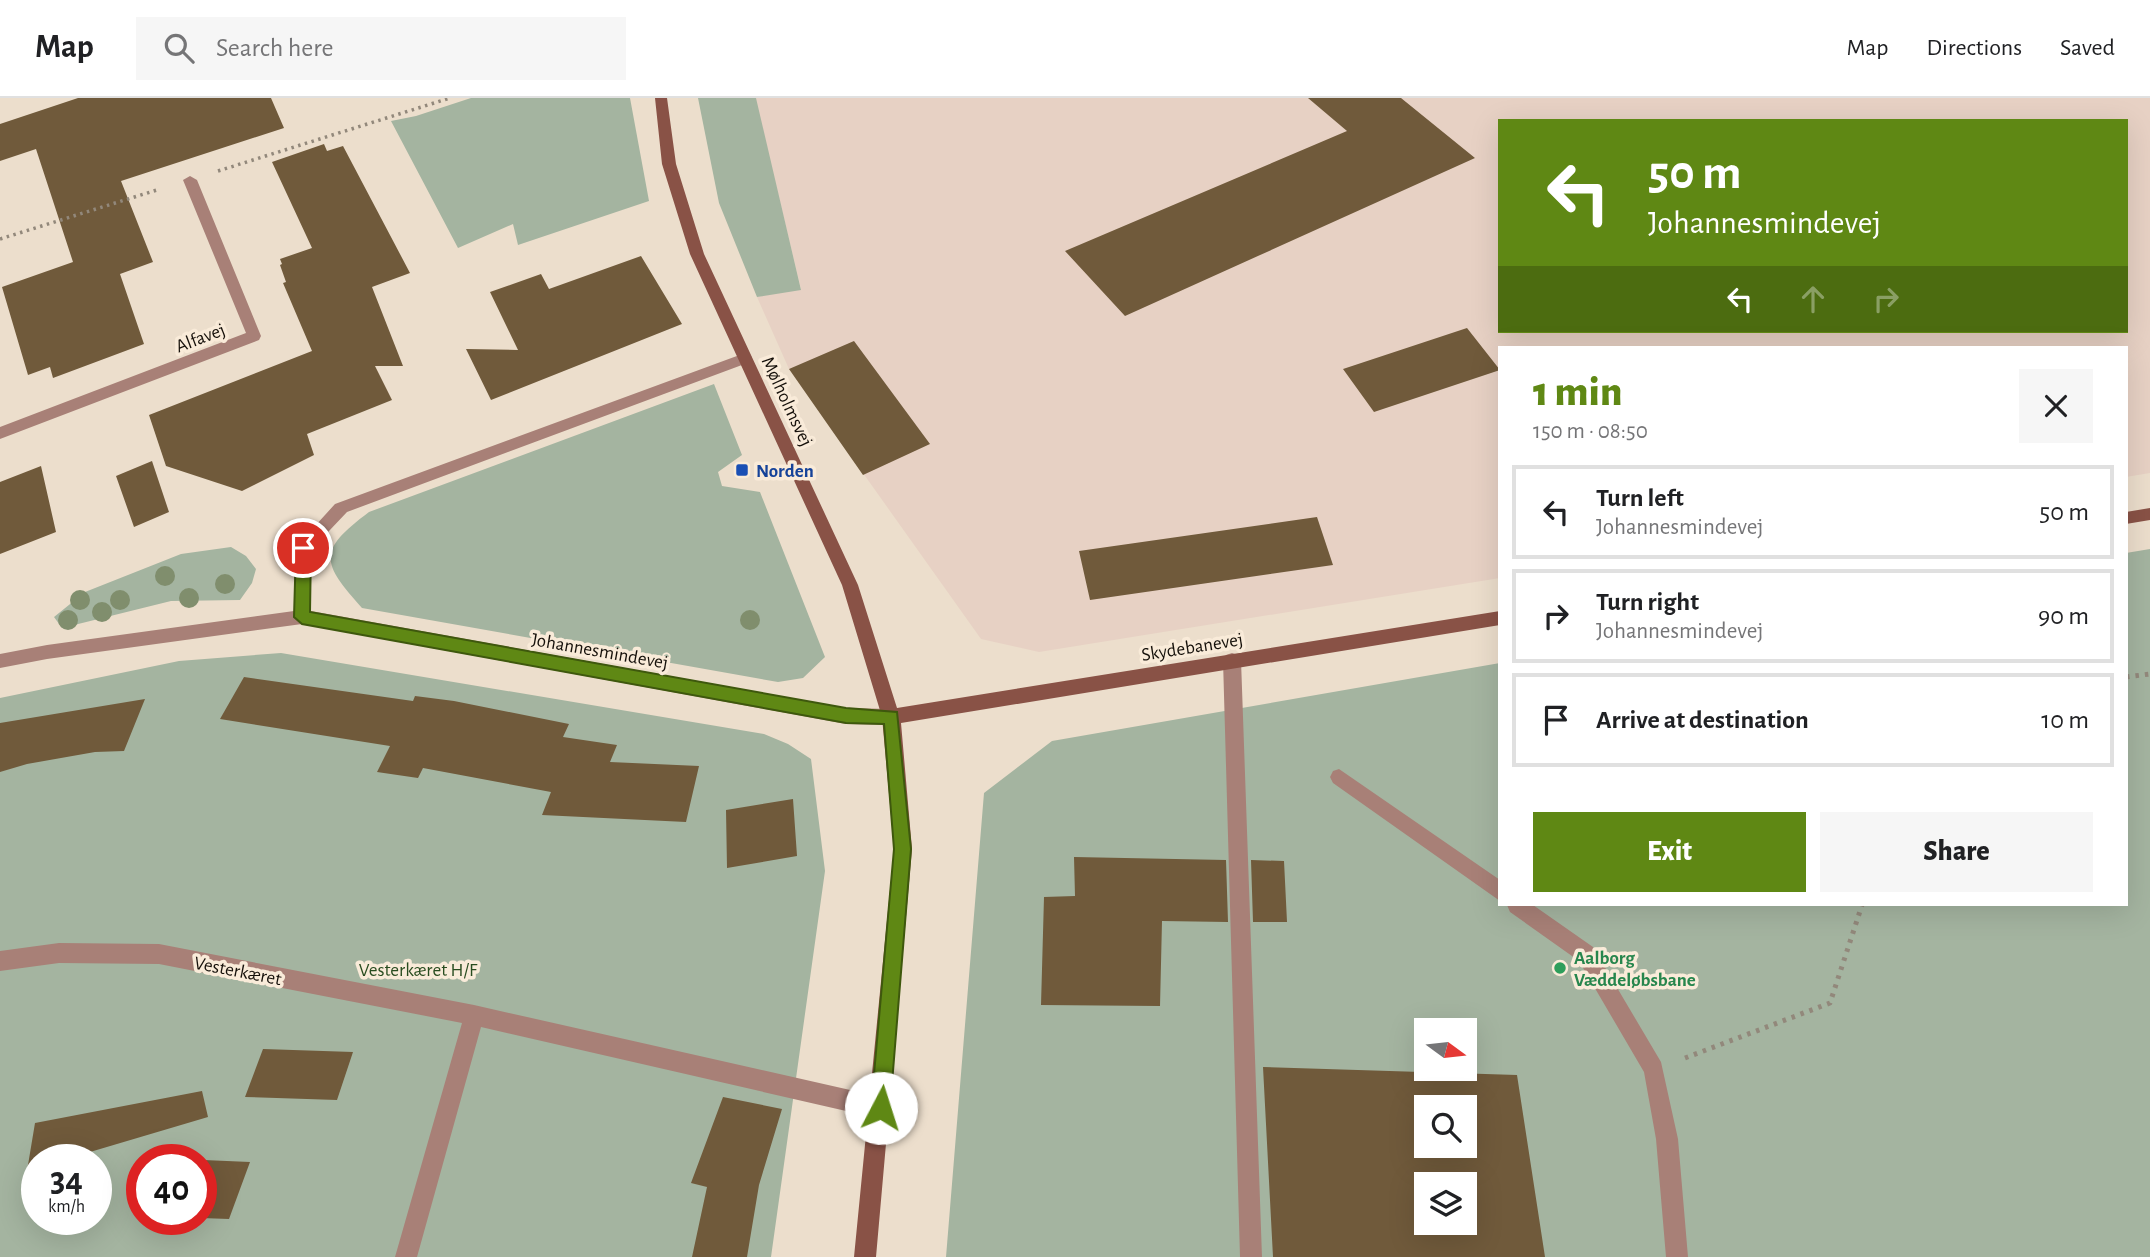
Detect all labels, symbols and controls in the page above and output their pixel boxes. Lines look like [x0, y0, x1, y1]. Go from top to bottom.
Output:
search box [136, 17, 626, 80]
icon: search [160, 29, 198, 67]
text: Map [35, 31, 94, 64]
text: Search here [216, 35, 334, 61]
text: Map [1846, 36, 1888, 60]
text: Directions [1926, 36, 2022, 60]
text: Saved [2060, 36, 2115, 60]
icon: left [1533, 147, 1624, 238]
text: 50 m [1648, 149, 1742, 198]
text: Johannesmindevej [1648, 207, 1881, 239]
icon: left [1721, 280, 1759, 318]
icon: ahead [1794, 280, 1832, 318]
icon: right [1867, 280, 1905, 318]
street label: Alfavej [173, 320, 228, 356]
street label: Mølholmsvej [758, 354, 816, 449]
button: close [2019, 369, 2093, 443]
text: 1 min [1533, 371, 1622, 413]
text: 150 m · 08:50 [1533, 420, 1648, 443]
marker: Norden [734, 462, 750, 478]
place label: Norden [756, 462, 814, 481]
text: Turn left [1596, 485, 1684, 511]
icon: left [1537, 493, 1575, 531]
text: 50 m [2039, 499, 2089, 525]
text: Johannesmindevej [1596, 516, 1763, 539]
pin [273, 518, 333, 578]
icon: arrive [284, 529, 322, 567]
text: Turn right [1596, 589, 1699, 615]
icon: right [1537, 597, 1575, 635]
text: 90 m [2038, 603, 2089, 629]
text: Johannesmindevej [1596, 620, 1763, 643]
street label: Johannesmindevej [530, 630, 669, 673]
street label: Skydebanevej [1140, 630, 1244, 665]
icon: arrive [1537, 701, 1575, 739]
text: Arrive at destination [1596, 707, 1809, 733]
text: 10 m [2041, 707, 2089, 733]
button: Exit [1533, 812, 1806, 892]
button: Share [1820, 812, 2093, 892]
place label: Aalborg Væddeløbsbane [1574, 949, 1696, 990]
street label: Vesterkæret [192, 954, 283, 989]
marker: Aalborg Væddeløbsbane [1552, 960, 1568, 976]
park label: Vesterkæret H/F [359, 961, 478, 980]
north arrow [1414, 1018, 1477, 1082]
map controls [1414, 1018, 1477, 1235]
position arrow [844, 1071, 918, 1145]
button: search [1414, 1095, 1477, 1158]
speed limit sign: 40 [126, 1144, 217, 1235]
text: 34 [50, 1163, 83, 1198]
button: layers [1414, 1172, 1477, 1235]
text: km/h [48, 1198, 85, 1216]

